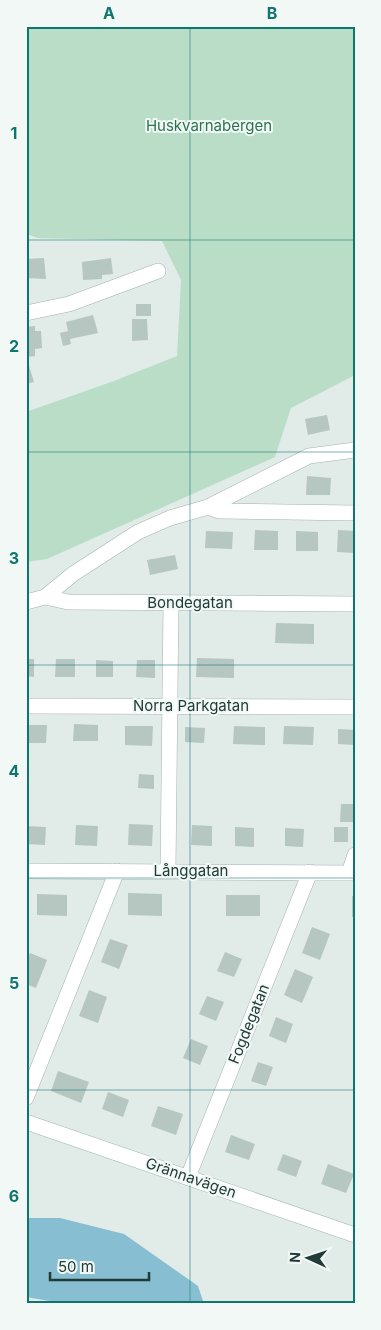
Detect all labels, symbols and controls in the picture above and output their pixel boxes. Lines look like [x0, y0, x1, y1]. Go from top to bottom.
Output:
text: A [103, 3, 115, 23]
text: B [267, 3, 277, 23]
park label: Huskvarnabergen [146, 116, 272, 135]
text: 1 [11, 123, 17, 143]
text: 2 [9, 336, 19, 356]
text: 3 [9, 548, 19, 568]
street label: Bondegatan [147, 593, 233, 612]
street label: Norra Parkgatan [133, 696, 249, 715]
text: 4 [9, 761, 20, 781]
street label: Långgatan [154, 861, 228, 880]
text: 5 [9, 973, 19, 993]
street label: Fogdegatan [224, 981, 273, 1066]
street label: Grännavägen [143, 1153, 239, 1202]
text: 6 [9, 1186, 19, 1206]
north arrow [284, 1232, 334, 1282]
scale bar [50, 1250, 149, 1282]
text: N [286, 1252, 303, 1263]
text: 50 m [58, 1257, 94, 1276]

